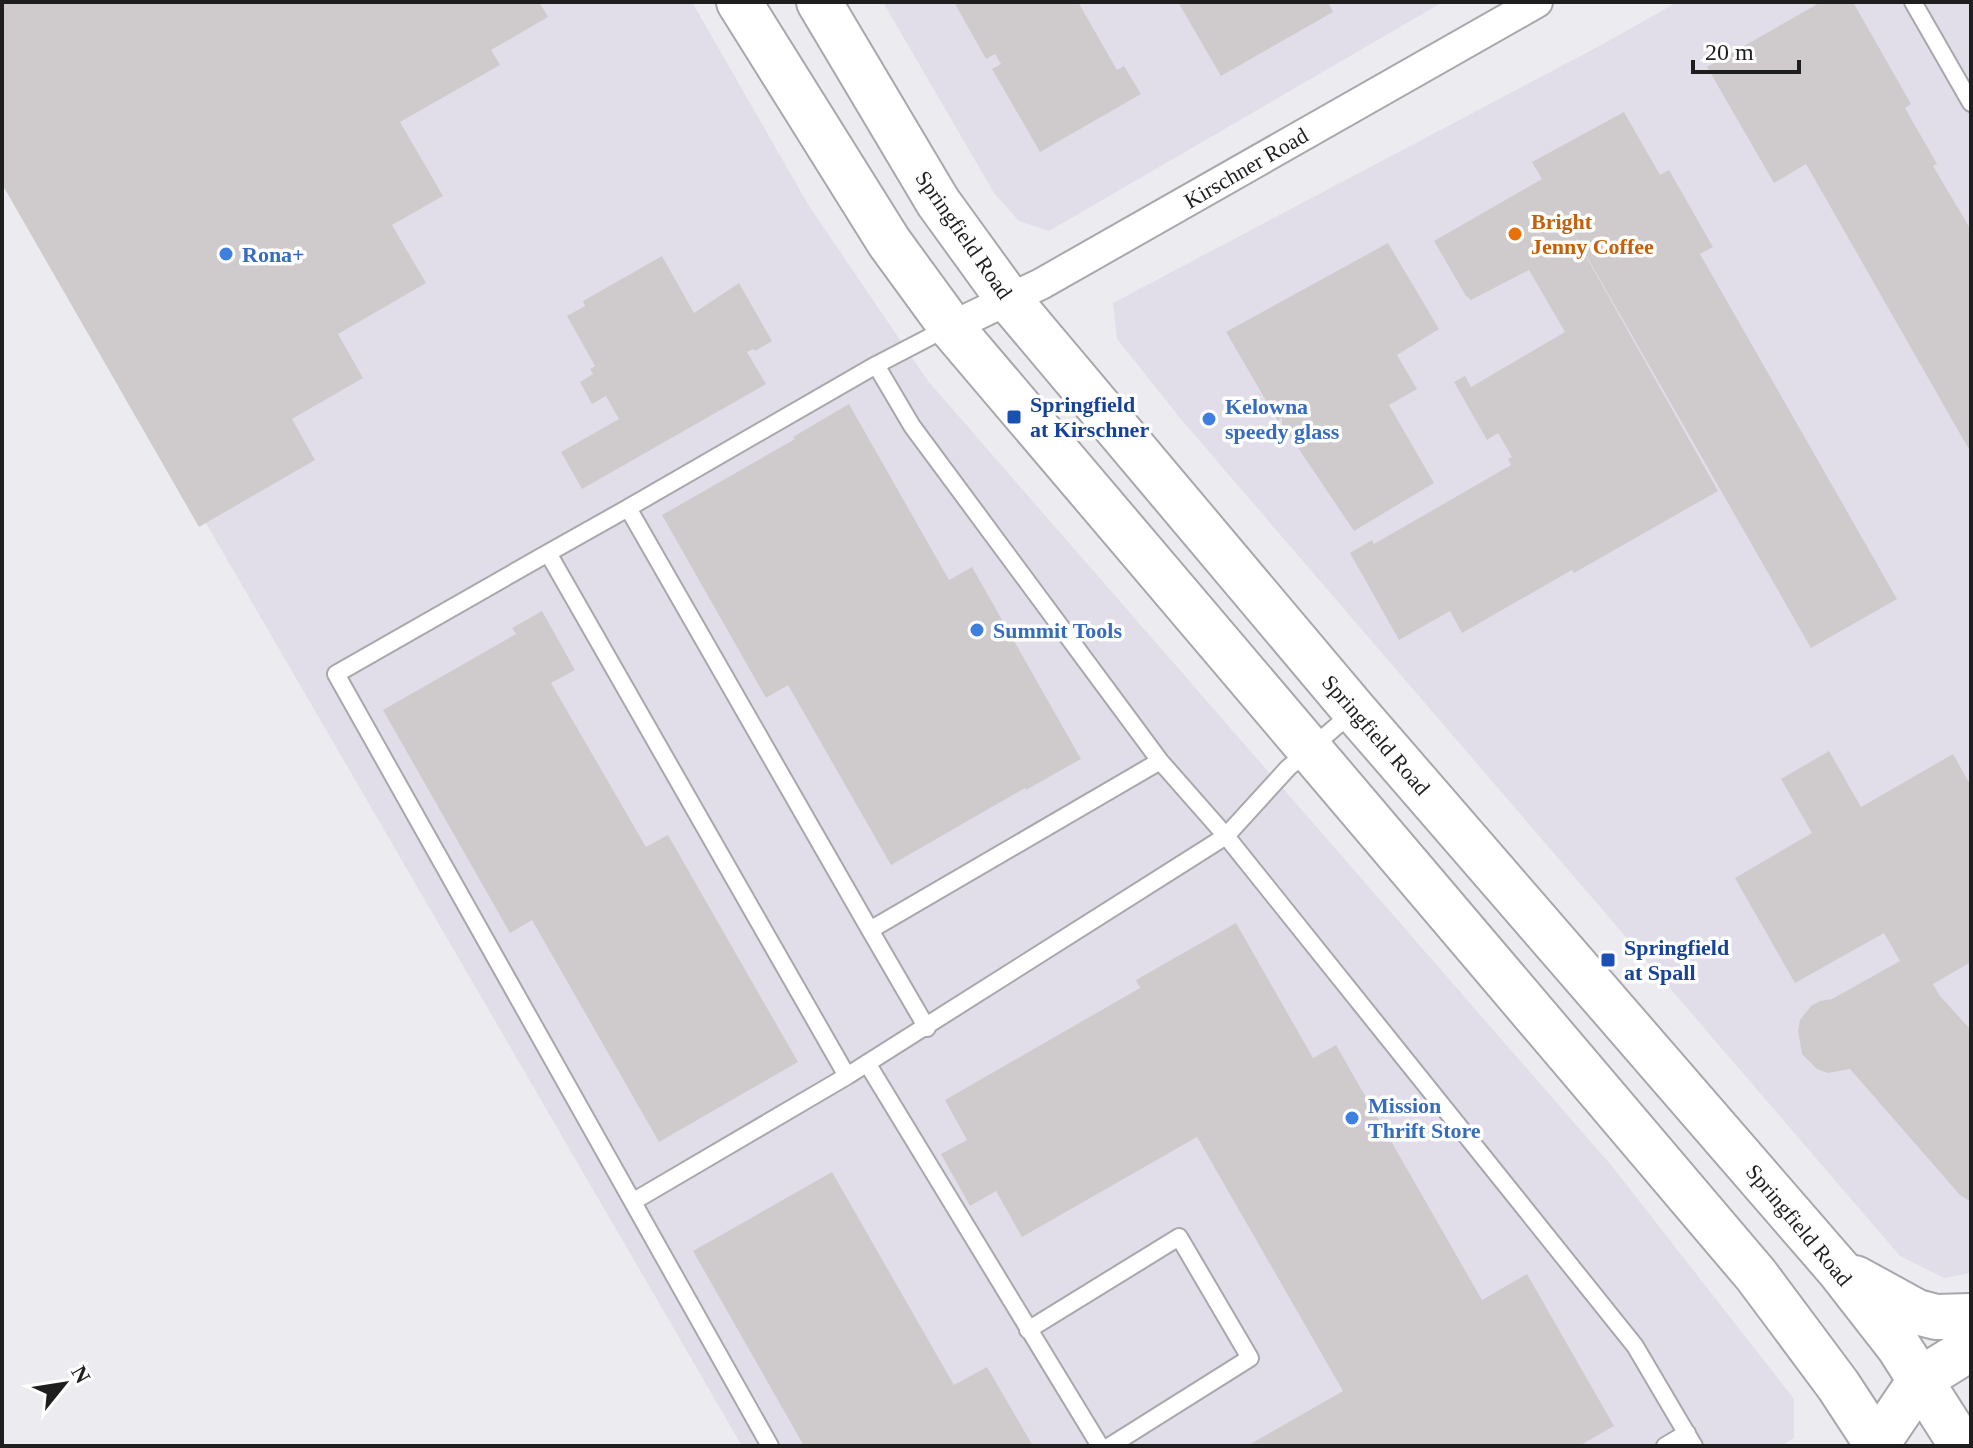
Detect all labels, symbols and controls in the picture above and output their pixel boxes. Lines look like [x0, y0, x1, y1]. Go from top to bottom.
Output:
scale bar [1693, 24, 1799, 74]
text: 20 m [1705, 39, 1754, 65]
street label: Kirschner Road [1180, 123, 1312, 213]
street label: Springfield Road [910, 166, 1018, 304]
place label: Bright Jenny Coffee [1531, 209, 1654, 259]
marker: Bright Jenny Coffee [1506, 225, 1524, 243]
place label: Rona+ [242, 242, 305, 267]
marker: Rona+ [217, 245, 235, 263]
place label: Springfield at Kirschner [1030, 392, 1149, 442]
place label: Kelowna speedy glass [1225, 394, 1340, 444]
marker: Springfield at Kirschner [1005, 408, 1023, 426]
marker: Kelowna speedy glass [1200, 410, 1218, 428]
place label: Summit Tools [993, 618, 1122, 643]
marker: Summit Tools [968, 621, 986, 639]
street label: Springfield Road [1317, 670, 1435, 800]
place label: Springfield at Spall [1624, 935, 1729, 985]
marker: Springfield at Spall [1599, 951, 1617, 969]
place label: Mission Thrift Store [1368, 1093, 1481, 1143]
marker: Mission Thrift Store [1343, 1109, 1361, 1127]
street label: Springfield Road [1741, 1159, 1857, 1291]
north arrow [24, 1344, 104, 1424]
text: N [66, 1361, 96, 1387]

